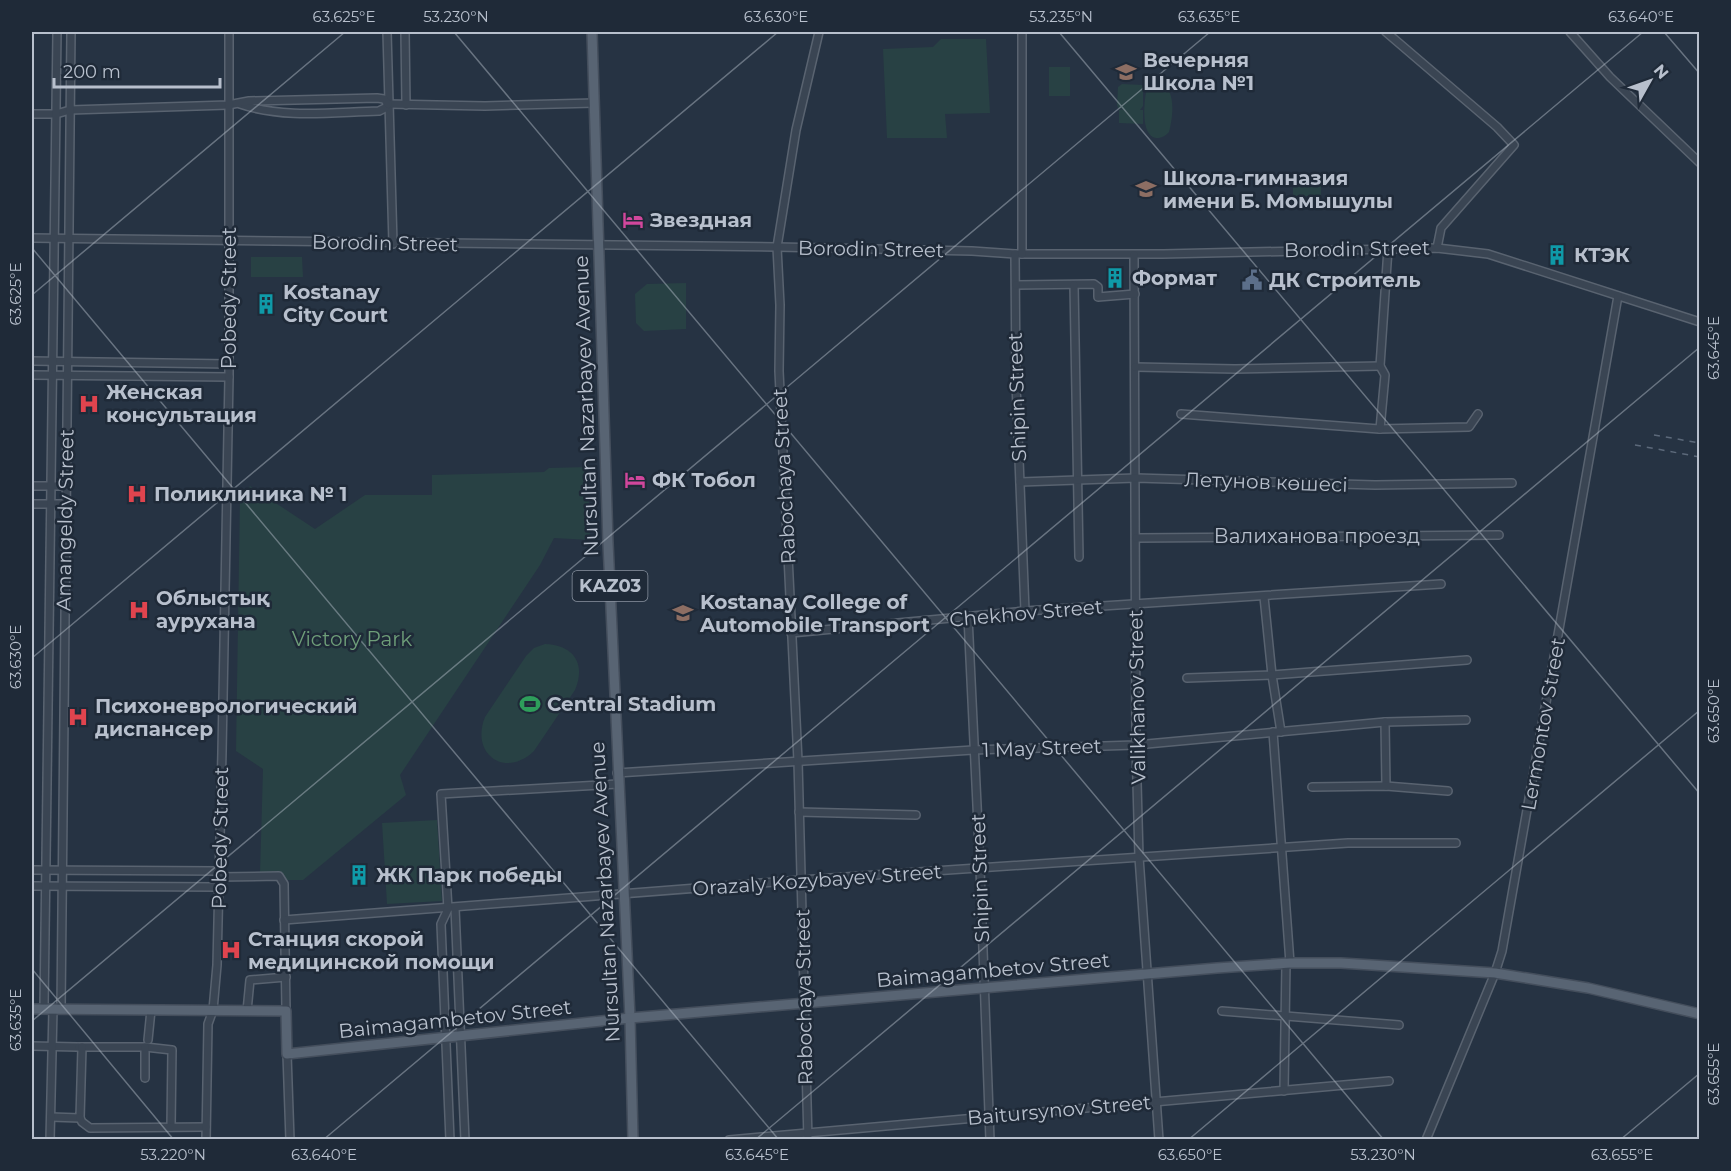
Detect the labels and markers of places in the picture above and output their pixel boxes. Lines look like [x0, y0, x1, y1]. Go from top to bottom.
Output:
place label: Вечерняя Школа №1 [1143, 48, 1254, 95]
school or university icon: Вечерняя Школа №1 [1114, 60, 1138, 84]
place label: Школа-гимназия имени Б. Момышулы [1163, 166, 1393, 213]
school or university icon: Школа-гимназия имени Б. Момышулы [1134, 177, 1158, 201]
hotel icon: Звездная [621, 208, 645, 232]
place label: Звездная [649, 208, 752, 232]
building icon: КТЭК [1545, 243, 1569, 267]
place label: КТЭК [1574, 243, 1630, 267]
building icon: Формат [1103, 266, 1127, 290]
place label: Формат [1132, 266, 1217, 290]
public building icon: ДК Строитель [1240, 268, 1264, 292]
place label: ДК Строитель [1269, 268, 1421, 292]
place label: Kostanay City Court [283, 280, 388, 327]
building icon: Kostanay City Court [254, 292, 278, 316]
place label: Женская консультация [106, 380, 257, 427]
hospital icon: Женская консультация [77, 392, 101, 416]
hotel icon: ФК Тобол [623, 468, 647, 492]
place label: ФК Тобол [652, 468, 756, 492]
hospital icon: Поликлиника № 1 [125, 482, 149, 506]
place label: Поликлиника № 1 [154, 482, 347, 506]
place label: Облыстық аурухана [156, 586, 270, 633]
place label: Kostanay College of Automobile Transport [699, 590, 930, 637]
hospital icon: Облыстық аурухана [127, 598, 151, 622]
school or university icon: Kostanay College of Automobile Transport [671, 601, 695, 625]
sports icon: Central Stadium [518, 692, 542, 716]
place label: Central Stadium [547, 692, 716, 716]
place label: Психоневрологический диспансер [95, 694, 357, 741]
hospital icon: Психоневрологический диспансер [66, 705, 90, 729]
building icon: ЖК Парк победы [347, 863, 371, 887]
place label: ЖК Парк победы [376, 863, 562, 887]
place label: Станция скорой медицинской помощи [248, 927, 495, 974]
hospital icon: Станция скорой медицинской помощи [219, 938, 243, 962]

